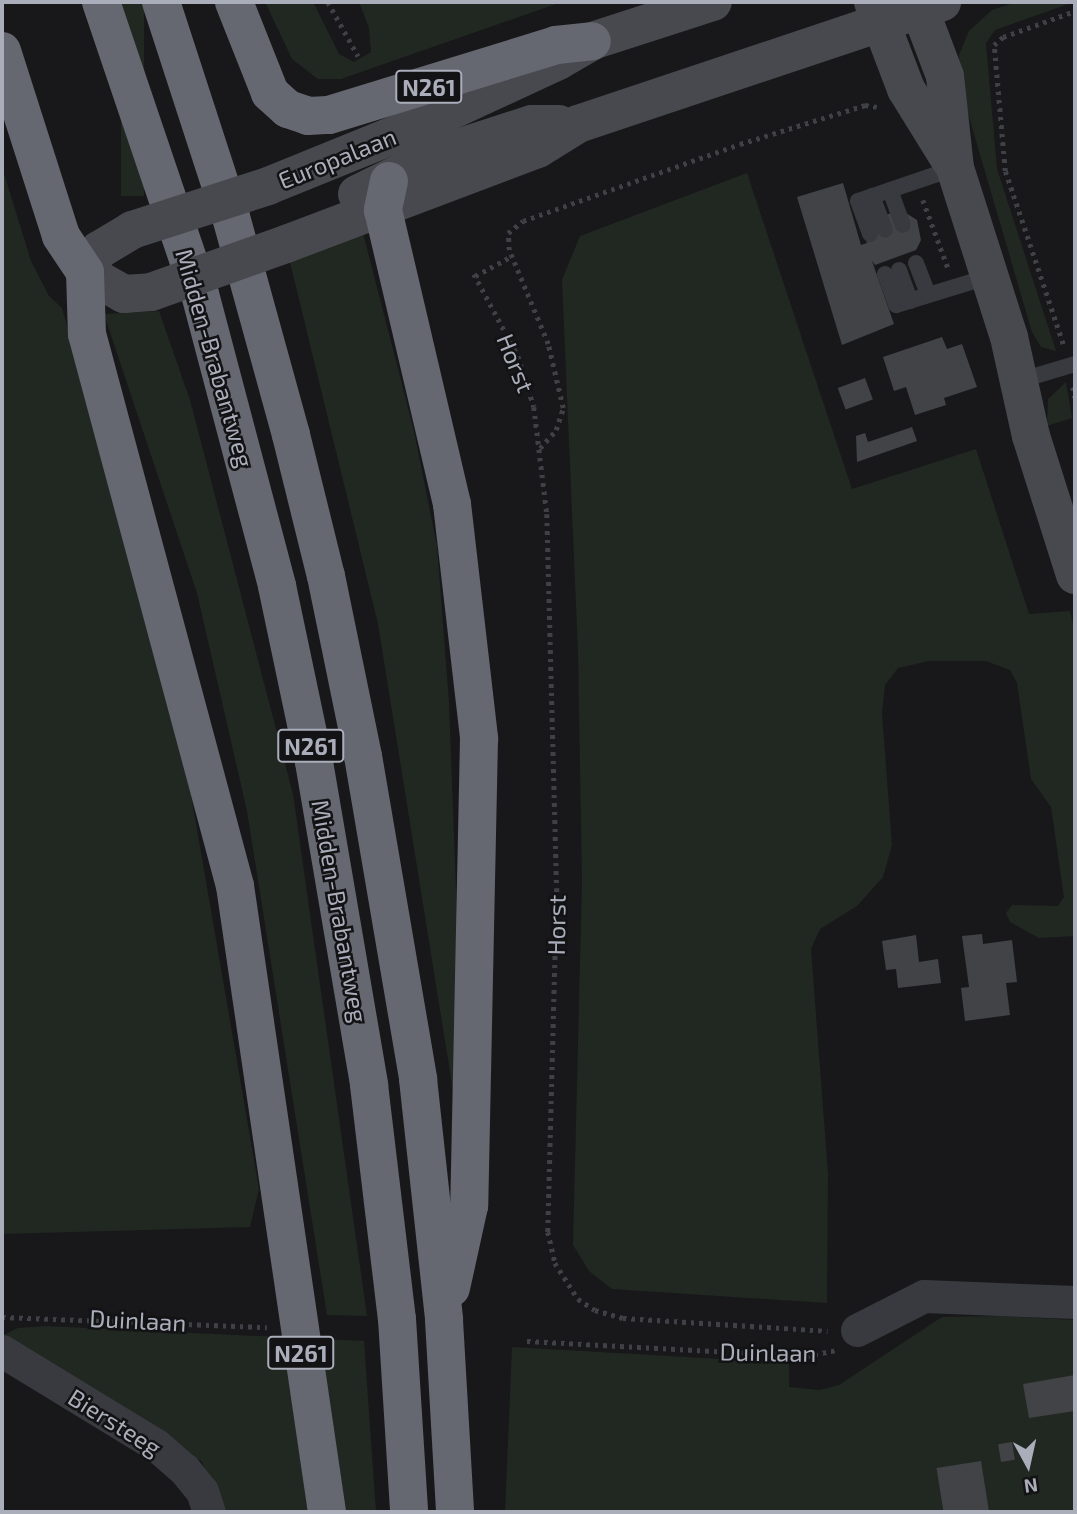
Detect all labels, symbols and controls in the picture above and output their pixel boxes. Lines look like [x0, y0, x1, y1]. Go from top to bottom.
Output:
road number: N261 [394, 68, 464, 106]
street label: Europalaan [274, 121, 400, 195]
street label: Midden-Brabantweg [170, 246, 260, 470]
street label: Horst [491, 330, 541, 396]
road number: N261 [276, 726, 346, 766]
street label: Midden-Brabantweg [306, 797, 374, 1025]
street label: Horst [541, 894, 571, 956]
street label: Duinlaan [89, 1303, 187, 1337]
road number: N261 [266, 1334, 336, 1372]
street label: Duinlaan [719, 1337, 817, 1367]
street label: Biersteeg [63, 1382, 167, 1462]
north arrow [993, 1430, 1063, 1500]
text: N [1023, 1474, 1039, 1499]

